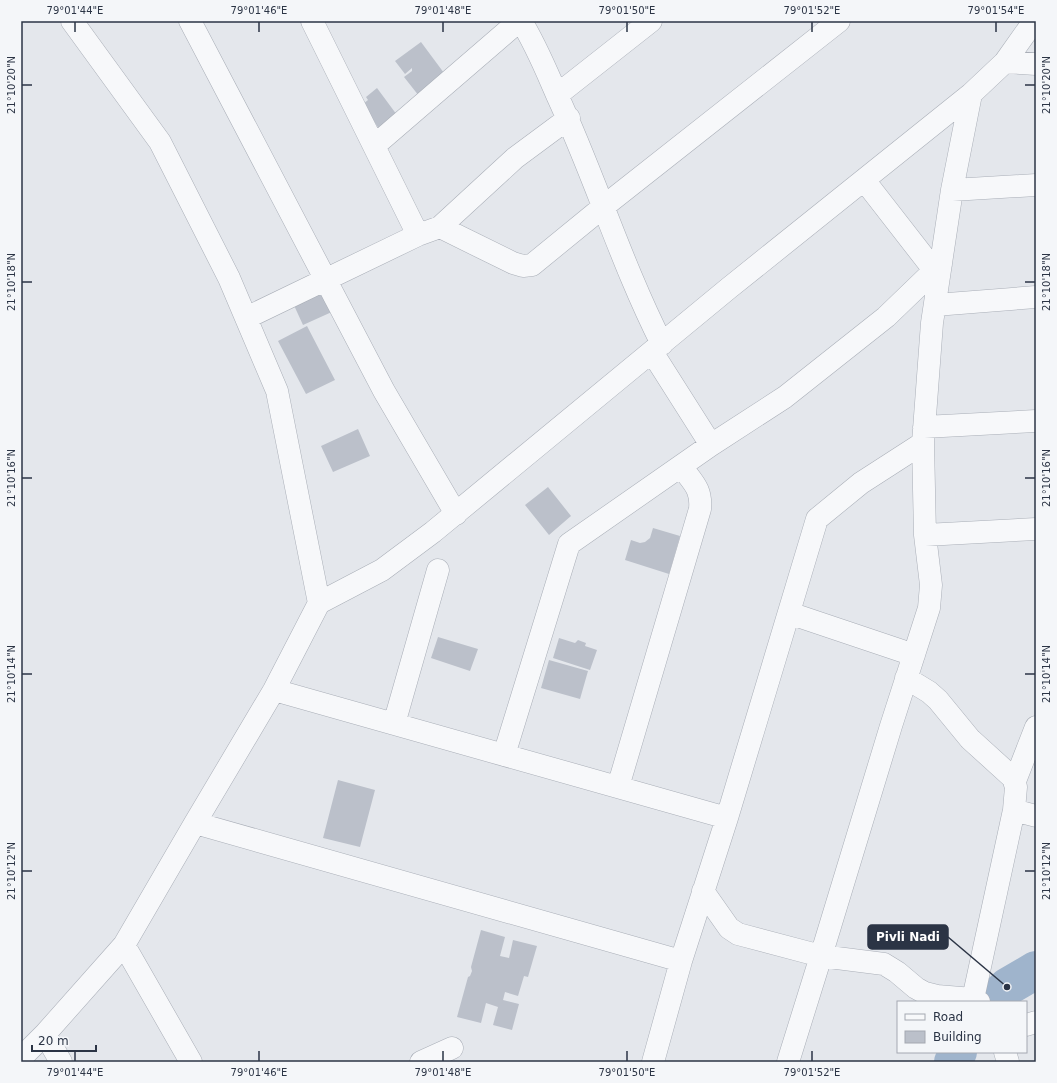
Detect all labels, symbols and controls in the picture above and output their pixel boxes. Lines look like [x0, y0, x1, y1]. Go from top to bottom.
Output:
text: 79°01'44"E [47, 5, 103, 16]
text: 79°01'46"E [231, 5, 287, 16]
text: 79°01'48"E [415, 5, 471, 16]
text: 79°01'50"E [599, 5, 655, 16]
text: 79°01'52"E [784, 5, 840, 16]
text: 79°01'54"E [968, 5, 1024, 16]
text: 21°10'20"N [6, 56, 17, 114]
text: 21°10'20"N [1041, 56, 1052, 114]
text: 21°10'18"N [6, 253, 17, 311]
text: 21°10'18"N [1041, 253, 1052, 311]
text: 21°10'16"N [6, 449, 17, 507]
text: 21°10'16"N [1041, 449, 1052, 507]
text: 21°10'14"N [6, 645, 17, 703]
text: 21°10'14"N [1041, 645, 1052, 703]
text: 21°10'12"N [6, 842, 17, 900]
text: 21°10'12"N [1041, 842, 1052, 900]
callout: Pivli Nadi [868, 925, 948, 949]
text: Pivli Nadi [876, 930, 940, 944]
legend [897, 1001, 1027, 1053]
text: Road [933, 1010, 963, 1024]
scale bar [32, 1027, 96, 1053]
text: Building [933, 1030, 982, 1044]
text: 20 m [38, 1034, 69, 1048]
text: 79°01'44"E [47, 1067, 103, 1078]
text: 79°01'46"E [231, 1067, 287, 1078]
text: 79°01'48"E [415, 1067, 471, 1078]
text: 79°01'50"E [599, 1067, 655, 1078]
text: 79°01'52"E [784, 1067, 840, 1078]

